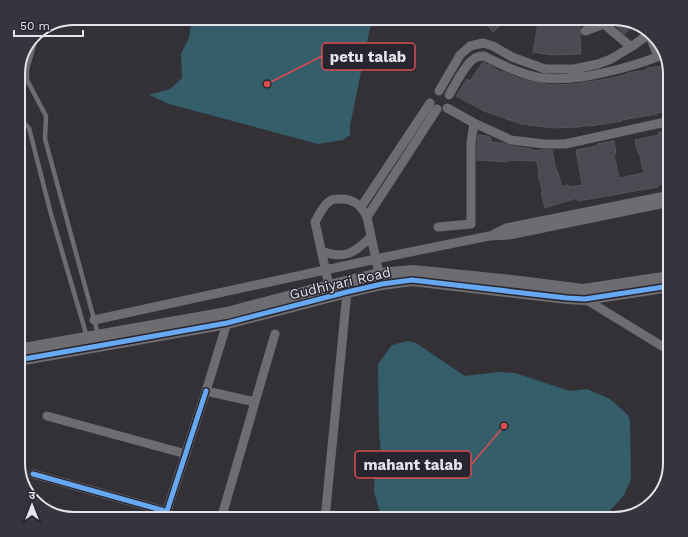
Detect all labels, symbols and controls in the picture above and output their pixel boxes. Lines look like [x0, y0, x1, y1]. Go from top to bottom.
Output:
scale bar [14, 12, 83, 38]
text: 50 m [20, 19, 50, 33]
callout: petu talab [322, 43, 415, 70]
text: petu talab [330, 48, 406, 66]
street label: Gudhiyari Road [288, 264, 392, 302]
callout: mahant talab [355, 451, 471, 478]
text: mahant talab [363, 456, 463, 474]
north arrow [12, 485, 52, 525]
text: उ [29, 489, 36, 502]

